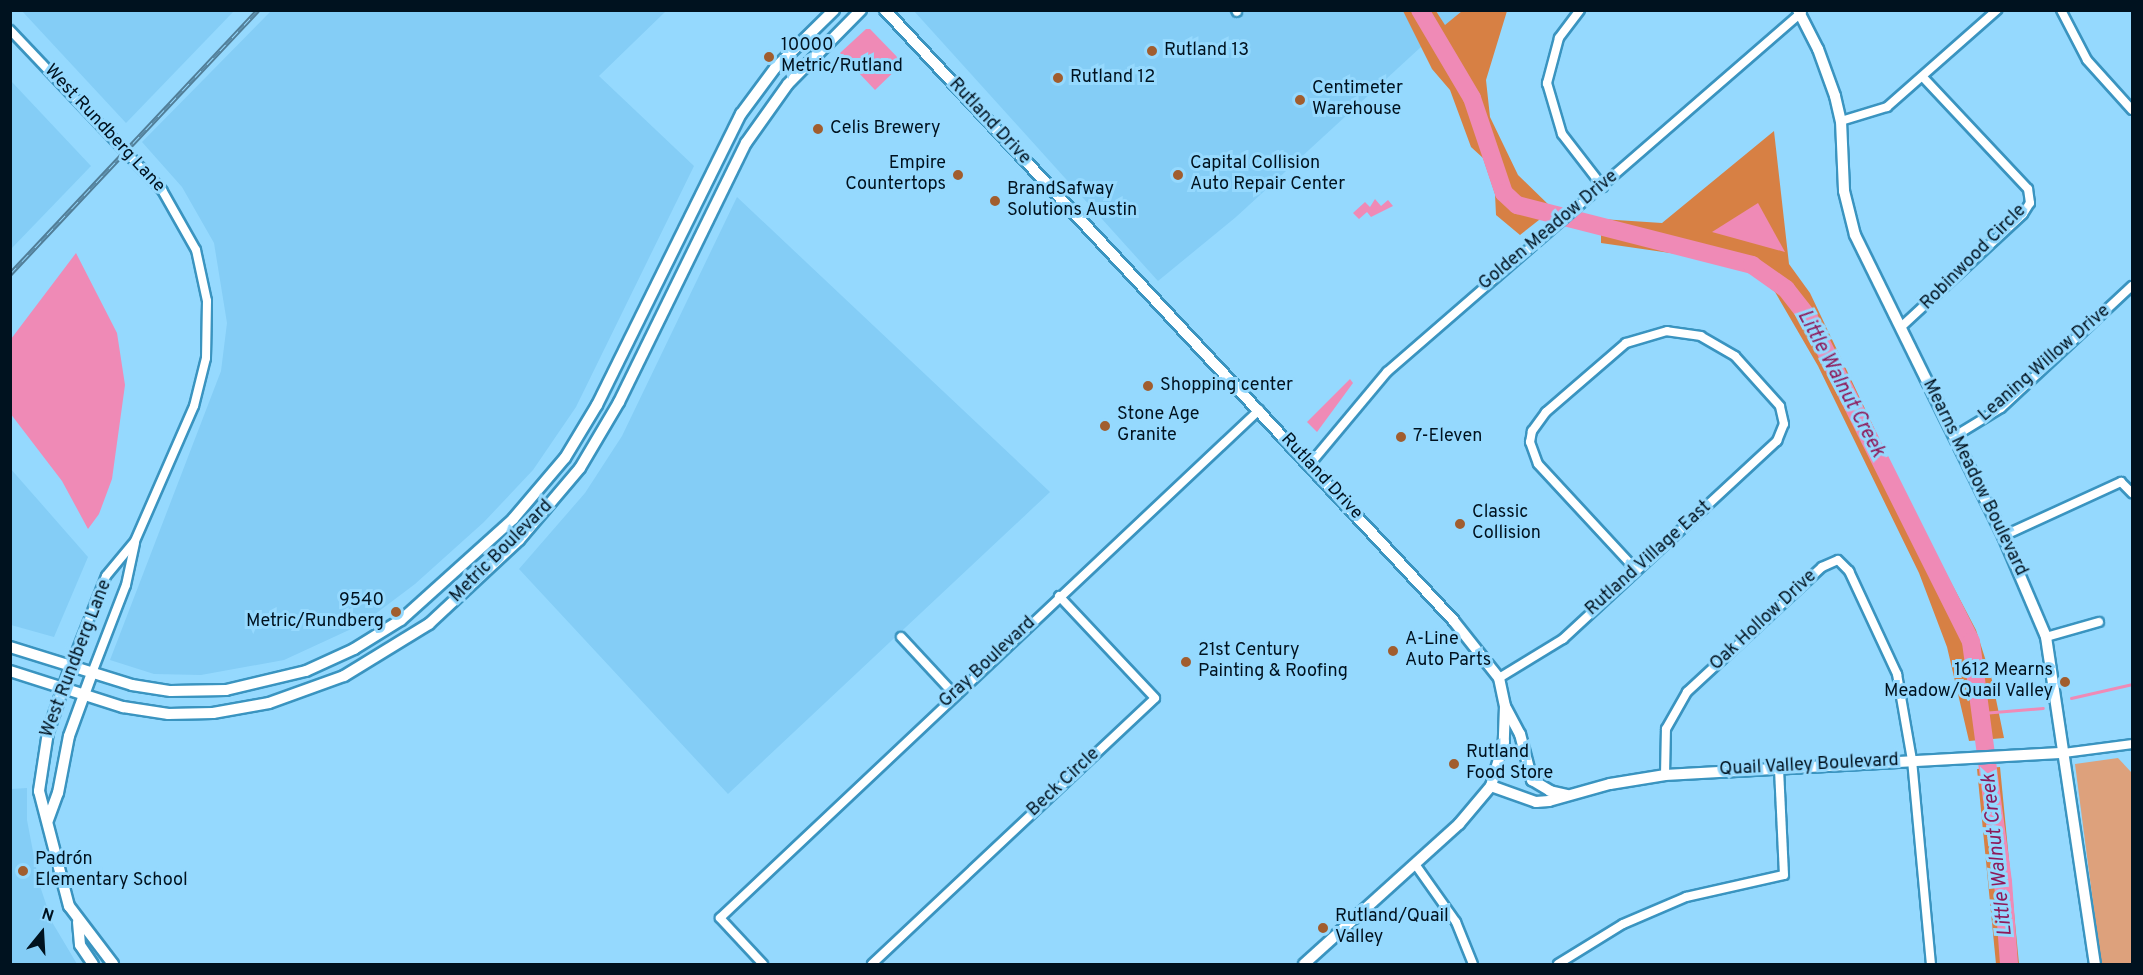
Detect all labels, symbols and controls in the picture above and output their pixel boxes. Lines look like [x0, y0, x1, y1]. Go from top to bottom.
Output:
place label: 10000 Metric/Rutland [781, 36, 903, 78]
place label: Rutland 13 [1164, 40, 1249, 62]
marker: Rutland 13 [1145, 44, 1159, 58]
marker: 10000 Metric/Rutland [762, 50, 776, 64]
street label: West Rundberg Lane [39, 61, 169, 197]
place label: Rutland 12 [1070, 67, 1155, 89]
marker: Rutland 12 [1051, 71, 1065, 85]
street label: Rutland Drive [944, 74, 1034, 170]
place label: Centimeter Warehouse [1312, 79, 1403, 122]
marker: Centimeter Warehouse [1293, 93, 1307, 107]
place label: Celis Brewery [830, 118, 941, 140]
marker: Celis Brewery [811, 122, 825, 136]
place label: Empire Countertops [845, 154, 946, 196]
place label: Capital Collision Auto Repair Center [1190, 154, 1345, 196]
street label: Golden Meadow Drive [1475, 166, 1623, 296]
marker: Empire Countertops [951, 168, 965, 182]
marker: Capital Collision Auto Repair Center [1171, 168, 1185, 182]
place label: BrandSafway Solutions Austin [1007, 180, 1138, 222]
marker: BrandSafway Solutions Austin [988, 194, 1002, 208]
street label: Robinwood Circle [1917, 201, 2031, 315]
street label: Leaning Willow Drive [1975, 301, 2115, 427]
water label: Little Walnut Creek [1791, 306, 1889, 462]
place label: Shopping center [1160, 375, 1293, 397]
street label: Mearns Meadow Boulevard [1917, 376, 2031, 580]
marker: Shopping center [1141, 379, 1155, 393]
place label: Stone Age Granite [1117, 405, 1200, 448]
marker: Stone Age Granite [1098, 419, 1112, 433]
place label: 7-Eleven [1413, 426, 1482, 448]
street label: Rutland Drive [1276, 429, 1366, 525]
marker: 7-Eleven [1394, 430, 1408, 444]
street label: Metric Boulevard [446, 496, 558, 608]
street label: Rutland Village East [1582, 497, 1716, 621]
place label: Classic Collision [1472, 503, 1541, 546]
marker: Classic Collision [1453, 517, 1467, 531]
street label: Oak Hollow Drive [1706, 566, 1822, 676]
street label: West Rundberg Lane [37, 577, 117, 741]
place label: 9540 Metric/Rundberg [246, 591, 384, 634]
marker: 9540 Metric/Rundberg [389, 605, 403, 619]
street label: Gray Boulevard [935, 613, 1041, 713]
place label: A-Line Auto Parts [1405, 630, 1491, 672]
place label: 21st Century Painting & Roofing [1198, 641, 1348, 684]
marker: A-Line Auto Parts [1386, 644, 1400, 658]
marker: 21st Century Painting & Roofing [1179, 655, 1193, 669]
place label: 1612 Mearns Meadow/Quail Valley [1883, 661, 2053, 704]
marker: 1612 Mearns Meadow/Quail Valley [2058, 675, 2072, 689]
place label: Rutland Food Store [1466, 743, 1553, 786]
street label: Beck Circle [1023, 744, 1105, 822]
street label: Quail Valley Boulevard [1718, 750, 1900, 782]
marker: Rutland Food Store [1447, 757, 1461, 771]
water label: Little Walnut Creek [1978, 772, 2018, 938]
place label: Padrón Elementary School [35, 850, 188, 892]
marker: Padrón Elementary School [16, 864, 30, 878]
north arrow [12, 903, 72, 963]
text: N [39, 905, 56, 927]
place label: Rutland/Quail Valley [1335, 907, 1449, 950]
marker: Rutland/Quail Valley [1316, 921, 1330, 935]

